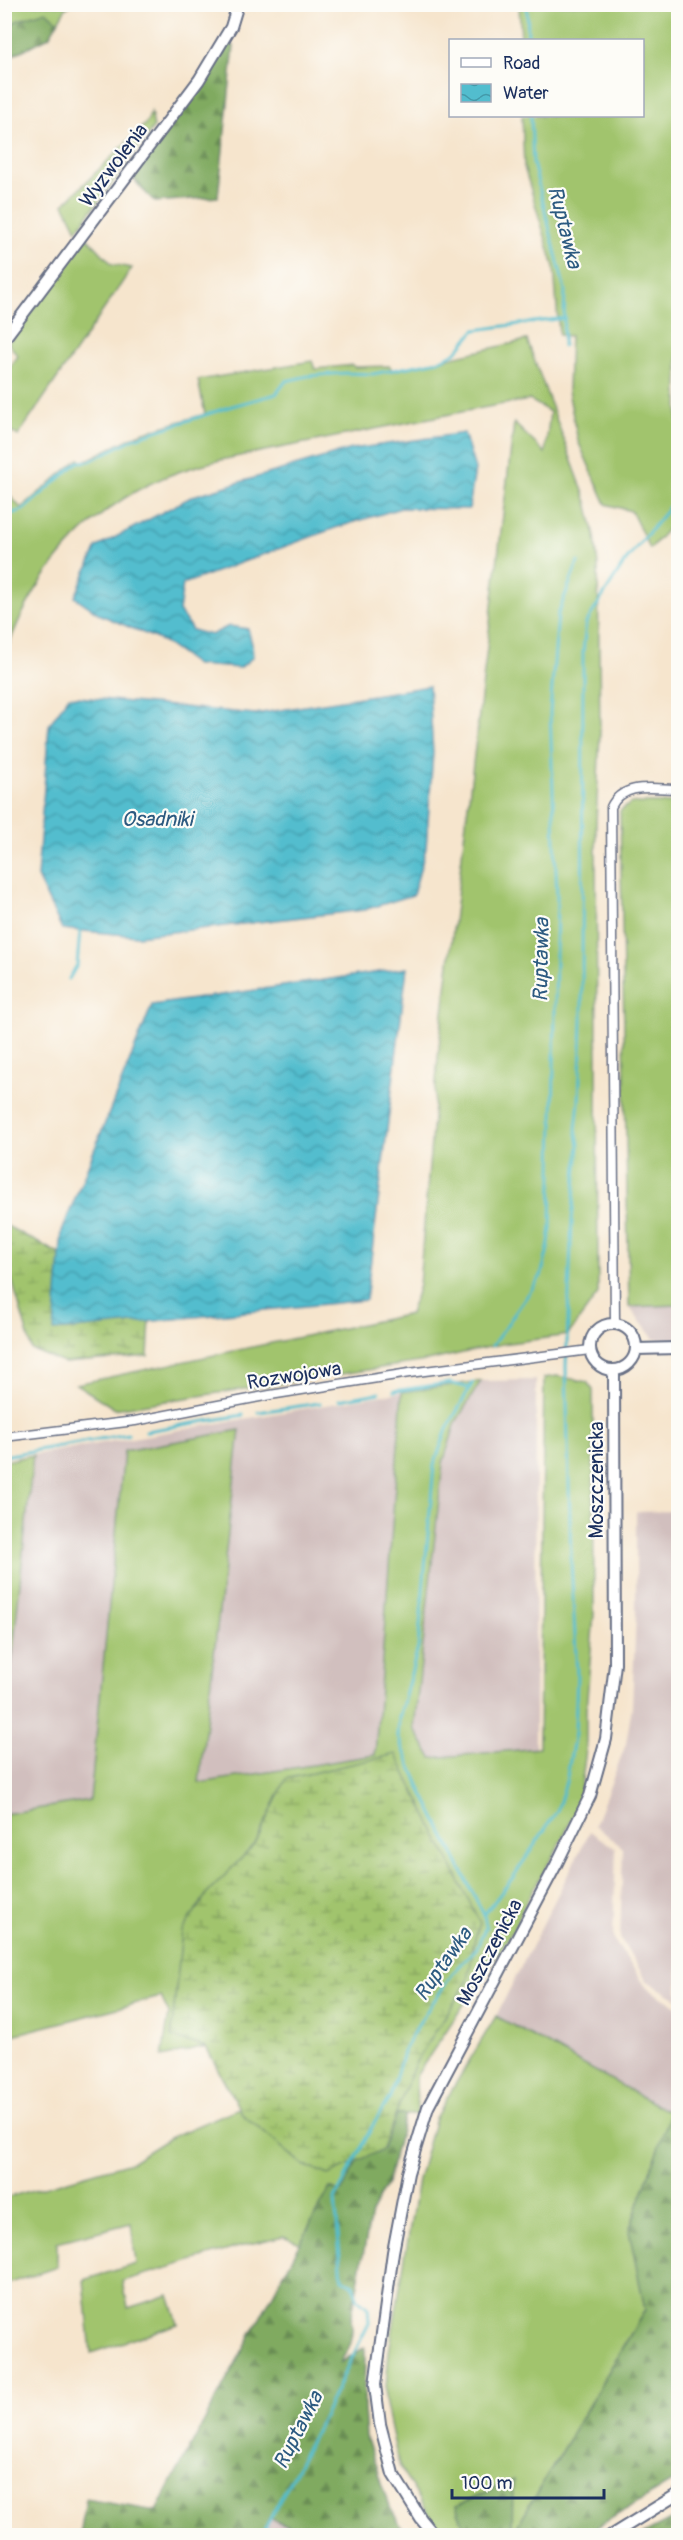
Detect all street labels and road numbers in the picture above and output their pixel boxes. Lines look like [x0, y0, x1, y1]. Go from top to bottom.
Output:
street label: Wyzwolenia [74, 118, 153, 212]
street label: Rozwojowa [245, 1356, 343, 1395]
street label: Moszczenicka [584, 1421, 609, 1539]
street label: Moszczenicka [451, 1895, 528, 2010]

